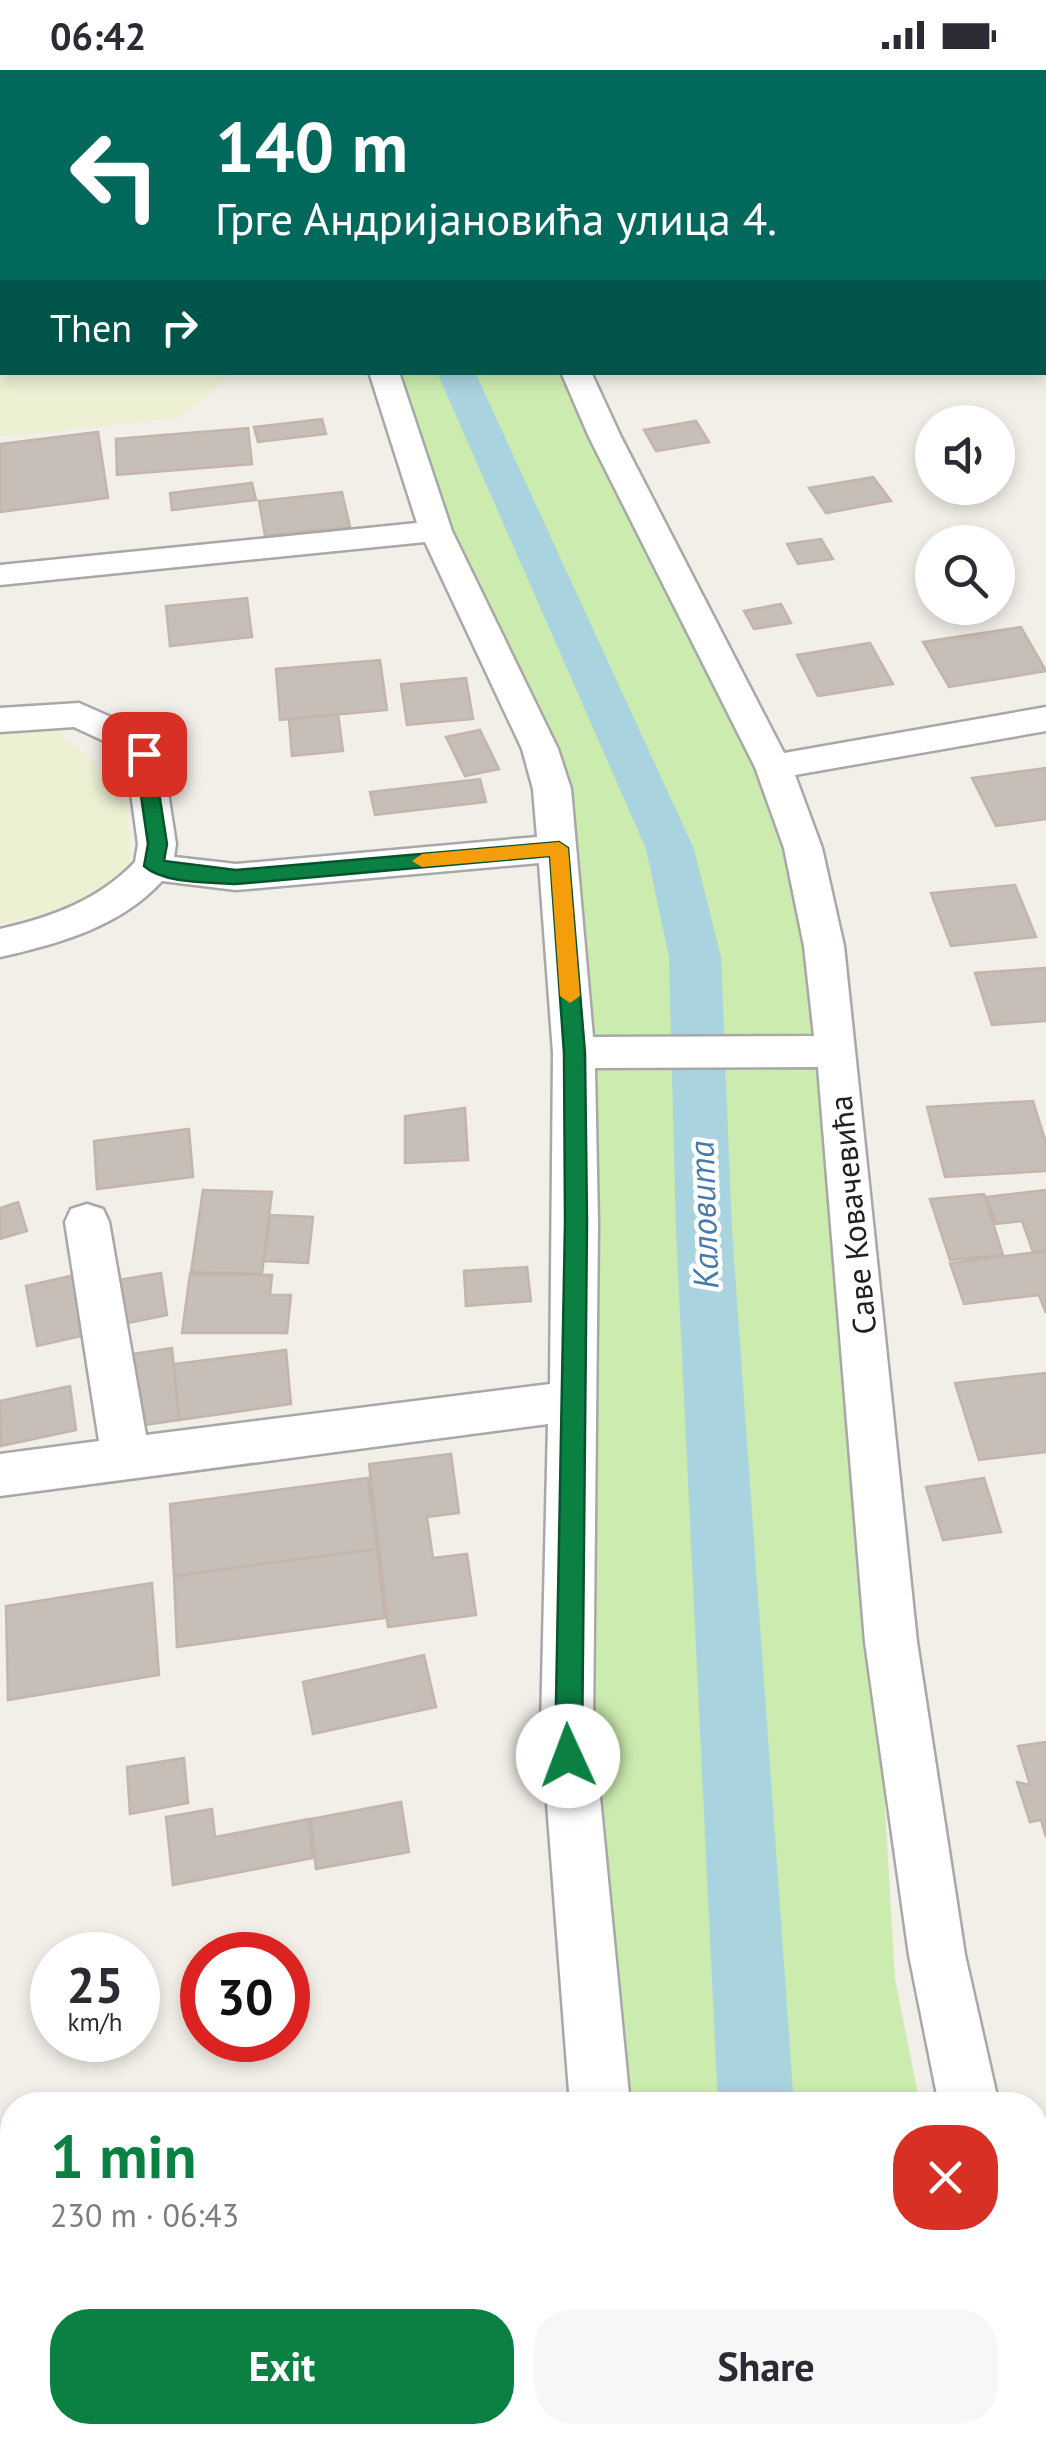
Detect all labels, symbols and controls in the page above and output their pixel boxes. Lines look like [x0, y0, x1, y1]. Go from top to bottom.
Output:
text: 06:42 [50, 11, 146, 60]
text: 140 m [215, 101, 408, 191]
icon: left [50, 110, 180, 240]
text: Грге Андријановића улица 4. [215, 189, 777, 247]
icon: right [152, 300, 207, 355]
text: Then [50, 303, 132, 352]
map controls [915, 405, 1015, 625]
button: sound [915, 405, 1015, 505]
button: search [915, 525, 1015, 625]
pin [102, 712, 187, 797]
icon: arrive [117, 727, 172, 782]
street label: Саве Ковачевића [819, 1093, 885, 1337]
water label: Каловита [677, 1140, 729, 1290]
position arrow [516, 1704, 620, 1808]
speed limit sign: 30 [180, 1932, 310, 2062]
text: 25 [67, 1952, 123, 2017]
text: km/h [68, 2006, 122, 2038]
text: 1 min [50, 2117, 196, 2195]
button: close [893, 2125, 998, 2230]
text: 230 m · 06:43 [50, 2194, 239, 2236]
button: Exit [50, 2309, 514, 2424]
button: Share [534, 2309, 998, 2424]

